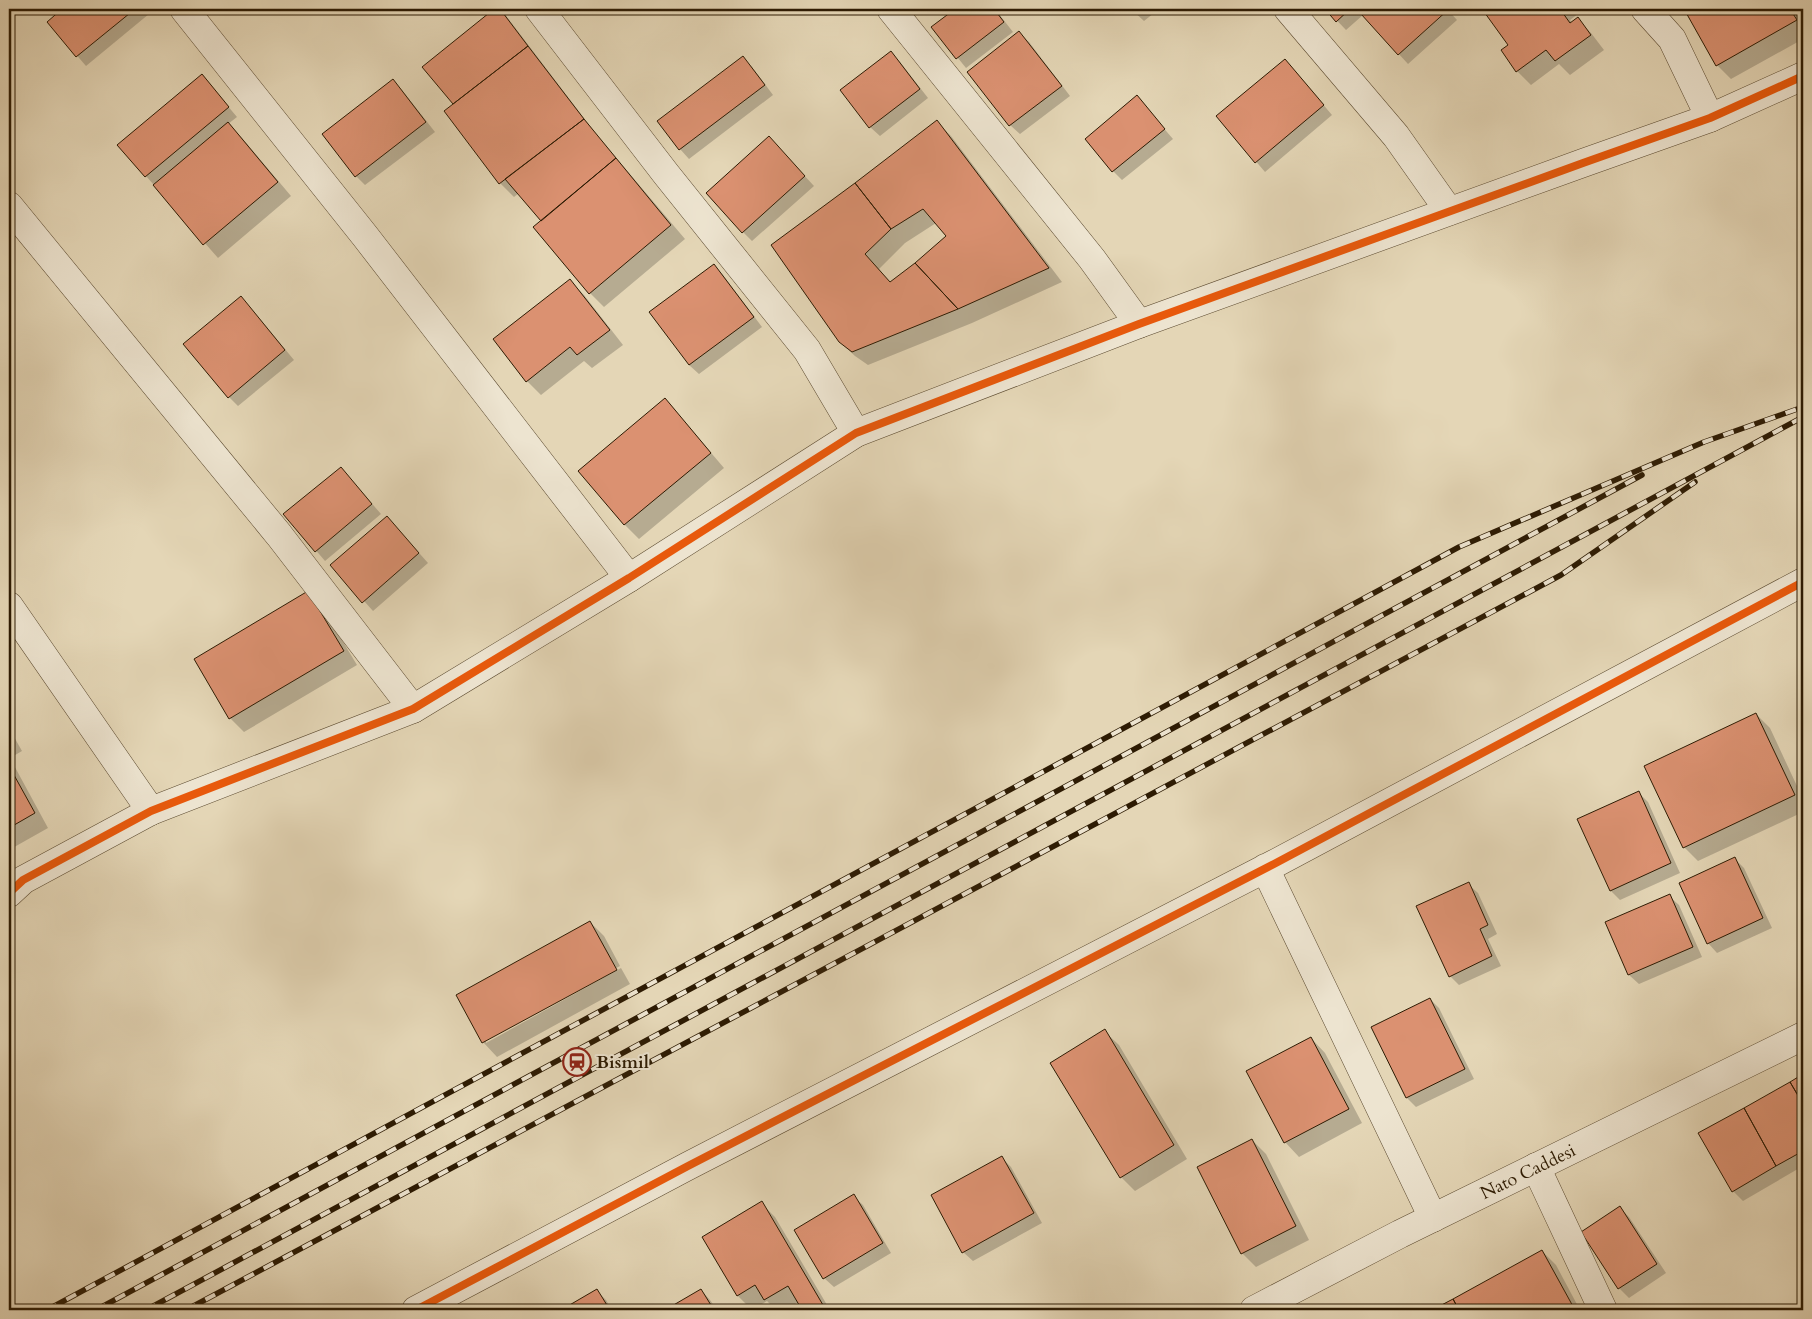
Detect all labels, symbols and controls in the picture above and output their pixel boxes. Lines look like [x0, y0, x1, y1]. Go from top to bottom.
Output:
station icon: Bismil [562, 1047, 592, 1077]
place label: Bismil [596, 1050, 649, 1075]
street label: Nato Caddesi [1476, 1138, 1580, 1206]

